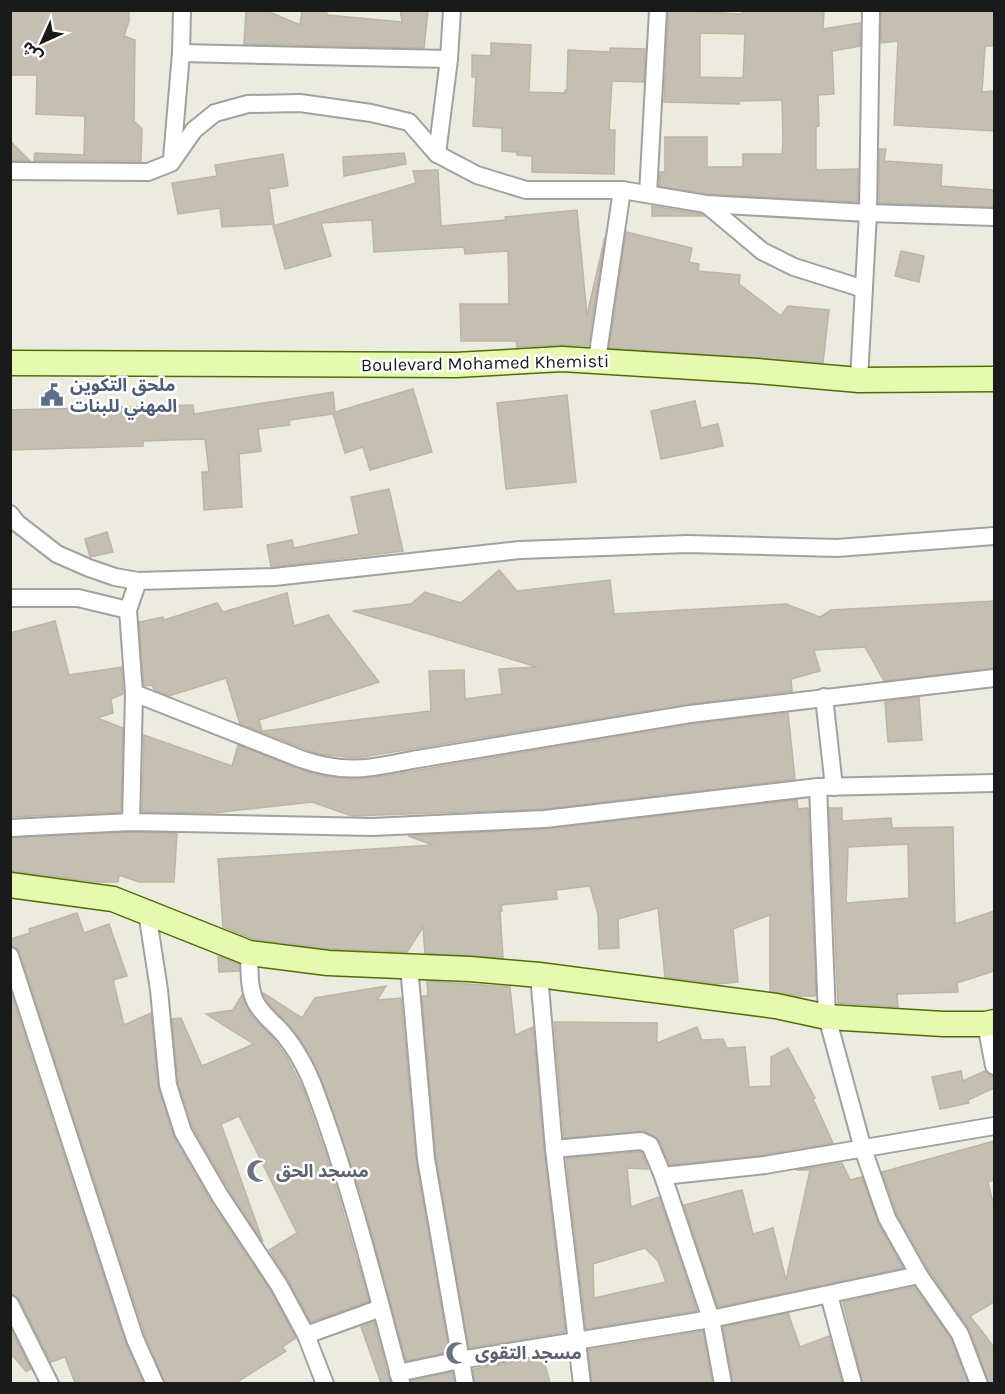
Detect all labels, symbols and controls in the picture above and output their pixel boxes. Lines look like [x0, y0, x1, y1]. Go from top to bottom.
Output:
north arrow [12, 12, 72, 72]
text: ش [17, 38, 46, 67]
street label: Boulevard Mohamed Khemisti [361, 350, 609, 376]
place label: ملحق التكوين المهني للبنات [70, 374, 177, 420]
public building icon: ملحق التكوين المهني للبنات [39, 382, 65, 408]
mosque icon: مسجد الحق [245, 1158, 271, 1184]
place label: مسجد الحق [276, 1160, 369, 1182]
mosque icon: مسجد التقوى [444, 1340, 470, 1366]
place label: مسجد التقوى [475, 1342, 582, 1364]

